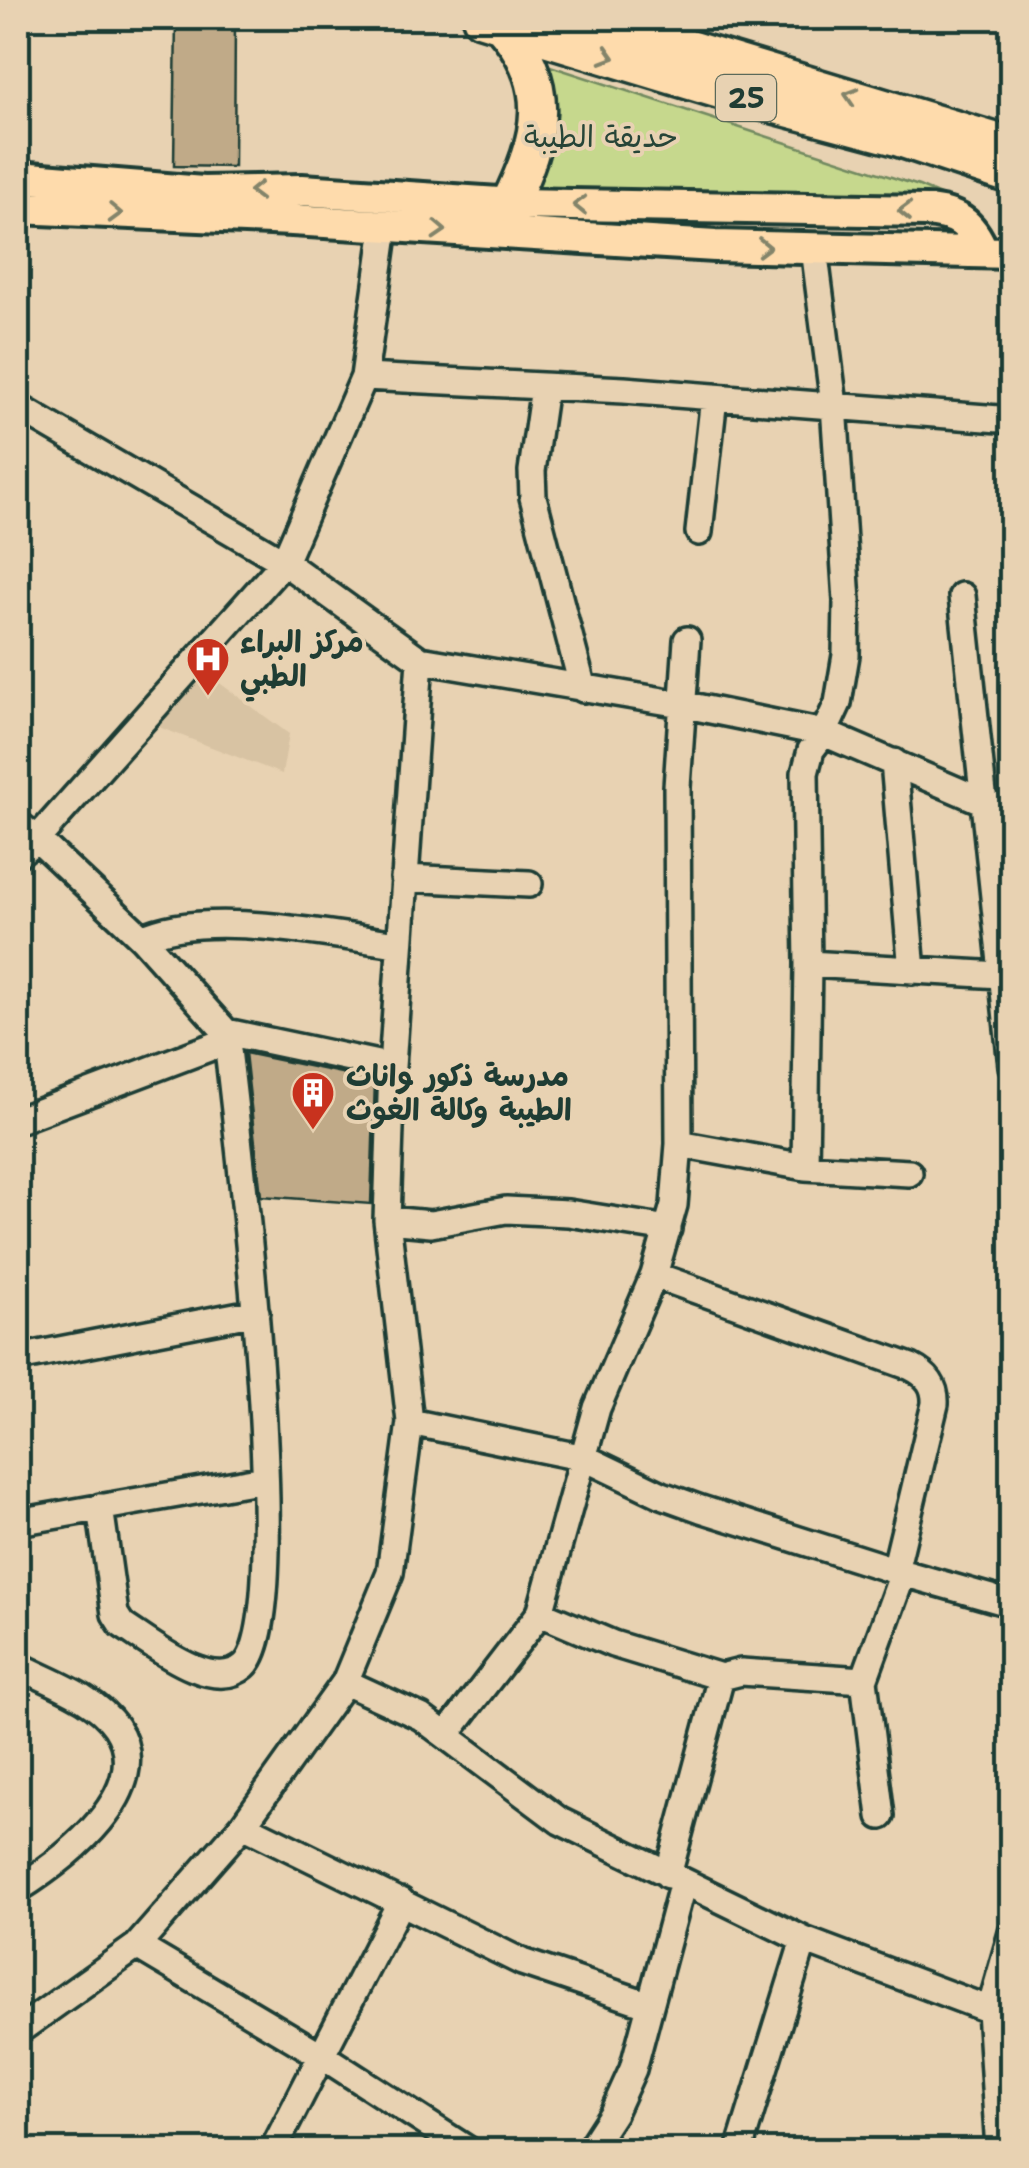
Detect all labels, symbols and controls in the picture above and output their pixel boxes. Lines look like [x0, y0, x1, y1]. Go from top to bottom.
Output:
one-way arrow [598, 44, 615, 65]
road number: 25 [716, 75, 776, 121]
one-way arrow [844, 88, 861, 108]
park label: حديقة الطيبة [524, 116, 678, 157]
one-way arrow [247, 180, 262, 202]
one-way arrow [572, 194, 588, 216]
one-way arrow [897, 200, 912, 222]
one-way arrow [107, 202, 123, 223]
one-way arrow [432, 219, 448, 240]
one-way arrow [756, 236, 772, 257]
place label: مركز البراء الطبي [240, 621, 364, 702]
hospital icon: مركز البراء الطبي [185, 636, 231, 697]
place label: مدرسة ذكور واناث الطيبة وكالة الغوث [346, 1055, 572, 1130]
building icon: مدرسة ذكور واناث الطيبة وكالة الغوث [290, 1070, 336, 1131]

